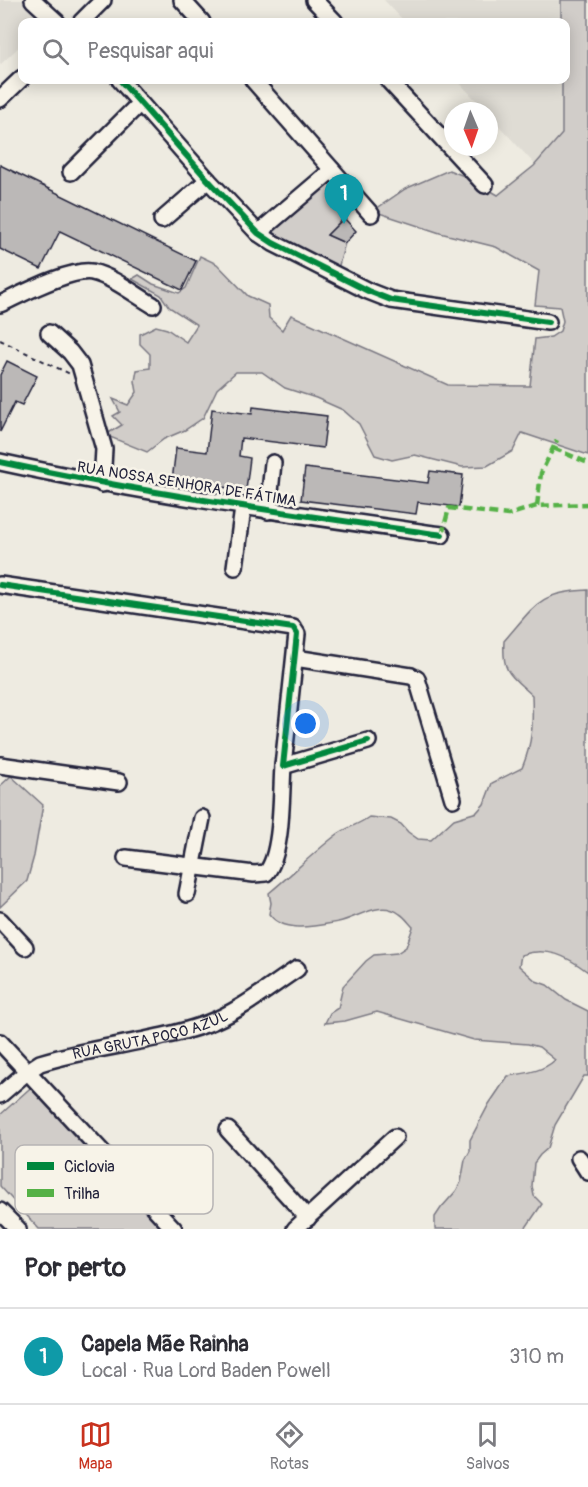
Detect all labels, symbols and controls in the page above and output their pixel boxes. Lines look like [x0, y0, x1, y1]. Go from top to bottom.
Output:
search box [18, 18, 570, 84]
icon: search [39, 35, 72, 68]
text: Pesquisar aqui [87, 37, 213, 65]
north arrow [444, 102, 498, 156]
pin: 1 [324, 174, 364, 224]
street label: RUA NOSSA SENHORA DE FÁTIMA [76, 458, 298, 511]
your location [291, 709, 320, 738]
street label: RUA GRUTA POÇO AZUL [71, 1007, 231, 1064]
legend [15, 1145, 213, 1214]
text: Ciclovia [64, 1157, 115, 1177]
text: Trilha [64, 1184, 100, 1204]
text: Por perto [24, 1252, 126, 1284]
text: Capela Mãe Rainha [81, 1330, 249, 1358]
text: 1 [40, 1344, 47, 1369]
text: 310 m [509, 1344, 564, 1369]
text: Local · Rua Lord Baden Powell [81, 1358, 331, 1383]
tab: Mapa [79, 1418, 113, 1474]
tab: Rotas [270, 1418, 309, 1474]
tab: Salvos [466, 1418, 509, 1474]

